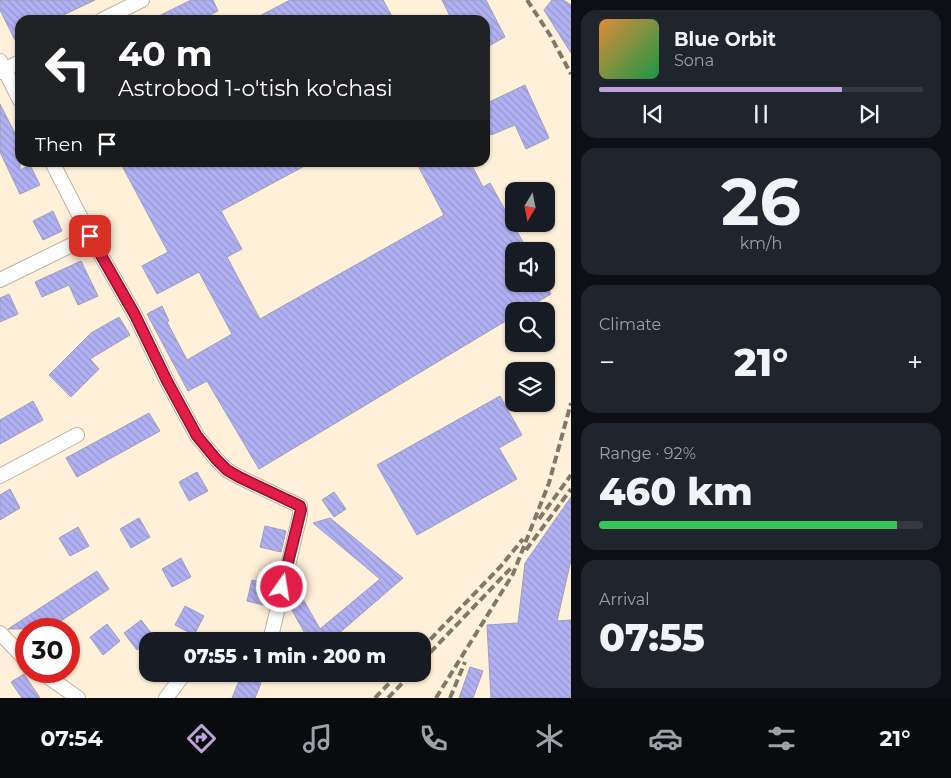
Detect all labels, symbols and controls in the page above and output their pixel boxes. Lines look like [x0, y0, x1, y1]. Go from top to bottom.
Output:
text: Blue Orbit [674, 28, 776, 51]
text: 40 m [118, 32, 213, 75]
icon: left [35, 35, 100, 100]
text: Sona [674, 51, 714, 70]
text: Astrobod 1-o'tish ko'chasi [118, 75, 393, 102]
icon: previous [639, 100, 667, 128]
icon: pause [747, 100, 775, 128]
icon: next [855, 100, 883, 128]
icon: arrive [93, 130, 121, 158]
text: Then [35, 133, 83, 156]
text: 26 [721, 162, 801, 241]
north arrow [505, 182, 555, 232]
map controls [505, 182, 555, 412]
pin [69, 215, 111, 257]
icon: arrive [76, 222, 104, 250]
text: km/h [740, 234, 782, 253]
button: sound [505, 242, 555, 292]
button: search [505, 302, 555, 352]
text: Climate [599, 315, 661, 334]
text: 21° [734, 339, 788, 386]
text: − [599, 345, 615, 379]
text: + [907, 345, 923, 379]
button: layers [505, 362, 555, 412]
text: Range · 92% [599, 444, 696, 463]
text: 460 km [599, 468, 753, 515]
position arrow [255, 560, 307, 612]
text: Arrival [599, 590, 649, 609]
text: 07:55 [599, 614, 705, 661]
speed limit sign: 30 [15, 618, 80, 683]
text: 07:55 · 1 min · 200 m [184, 645, 386, 668]
icon: directions [184, 721, 219, 756]
icon: music [300, 721, 335, 756]
icon: phone [416, 721, 451, 756]
icon: climate [532, 721, 567, 756]
icon: car [648, 721, 683, 756]
icon: filters [764, 721, 799, 756]
text: 07:54 [41, 725, 103, 752]
text: 21° [880, 725, 910, 752]

